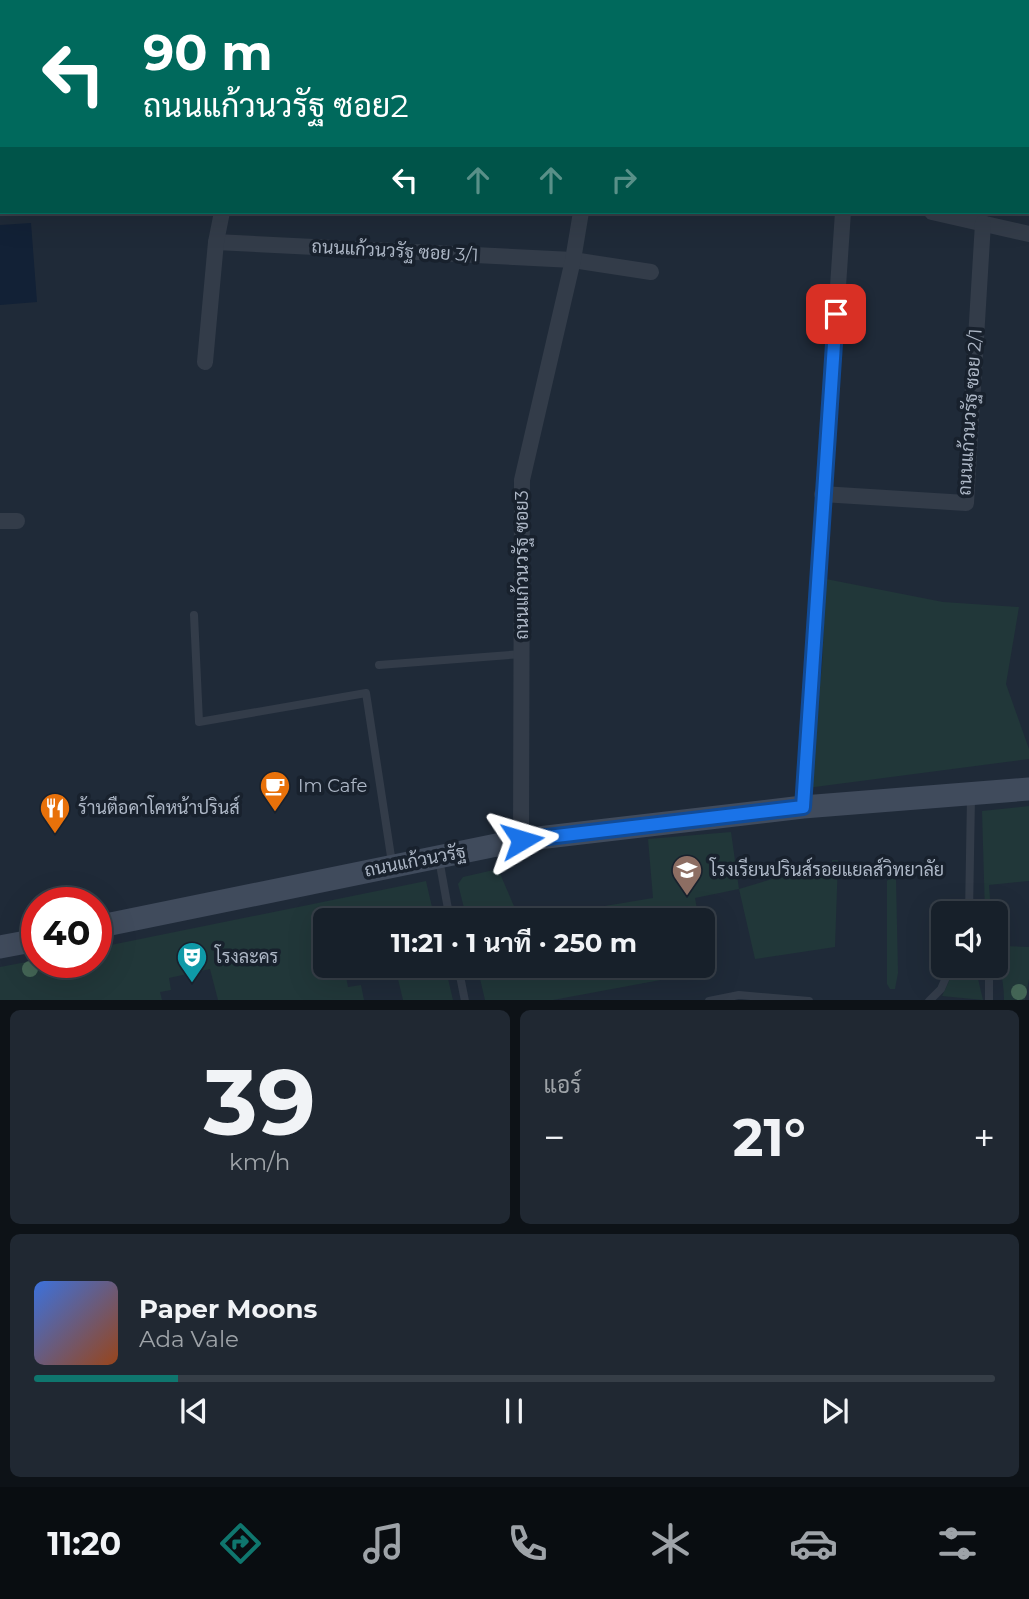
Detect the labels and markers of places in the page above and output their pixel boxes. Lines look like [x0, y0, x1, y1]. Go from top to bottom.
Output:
pin [806, 284, 866, 344]
cafe icon: Im Cafe [258, 769, 292, 813]
place label: Im Cafe [298, 775, 367, 797]
restaurant icon: ร้านตือคาโคหน้าปรินส์ [38, 791, 72, 835]
place label: ร้านตือคาโคหน้าปรินส์ [78, 795, 240, 819]
school or university icon: โรงเรียนปรินส์รอยแยลส์วิทยาลัย [670, 853, 704, 897]
place label: โรงเรียนปรินส์รอยแยลส์วิทยาลัย [709, 857, 944, 881]
theatre icon: โรงละคร [175, 940, 209, 984]
place label: โรงละคร [214, 944, 279, 968]

